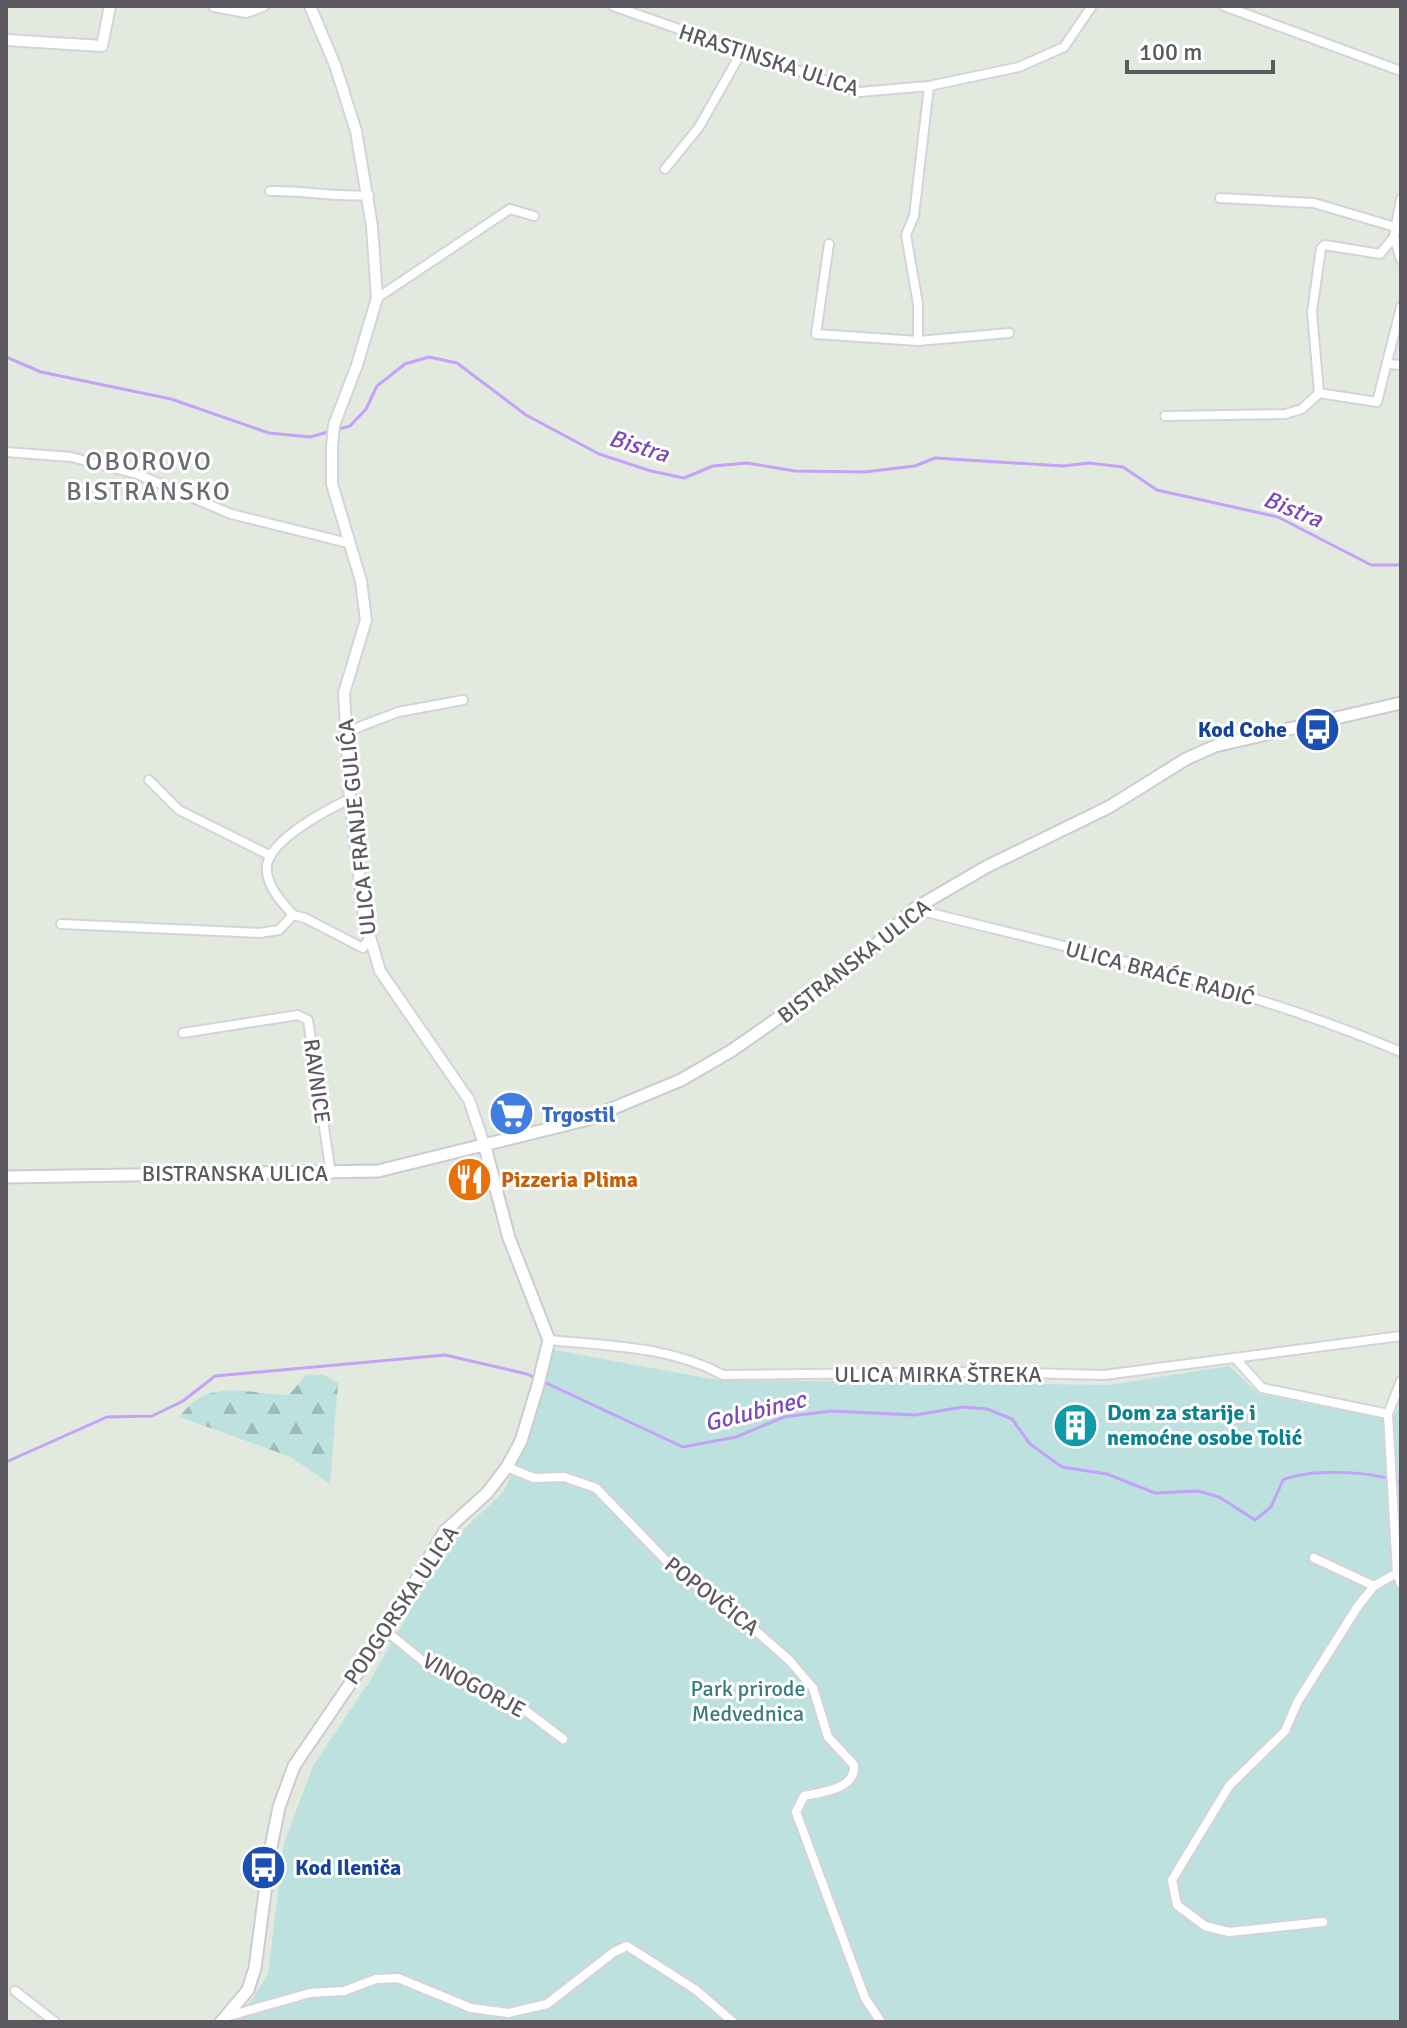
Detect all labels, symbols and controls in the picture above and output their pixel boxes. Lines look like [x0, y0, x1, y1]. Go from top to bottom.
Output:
street label: HRASTINSKA ULICA [675, 18, 863, 102]
scale bar [1127, 24, 1273, 74]
text: 100 m [1139, 37, 1202, 67]
water label: Bistra [606, 423, 673, 469]
district label: OBOROVO BISTRANSKO [66, 446, 232, 508]
water label: Bistra [1259, 484, 1328, 535]
bus stop icon: Kod Cohe [1294, 705, 1342, 753]
place label: Kod Cohe [1198, 716, 1287, 743]
street label: ULICA FRANJE GULIĆA [332, 717, 382, 937]
street label: BISTRANSKA ULICA [772, 893, 936, 1029]
street label: ULICA BRAĆE RADIĆ [1062, 935, 1258, 1011]
street label: RAVNICE [298, 1037, 336, 1125]
supermarket icon: Trgostil [487, 1090, 535, 1138]
place label: Trgostil [542, 1101, 616, 1128]
restaurant icon: Pizzeria Plima [446, 1155, 494, 1203]
street label: BISTRANSKA ULICA [142, 1160, 329, 1187]
place label: Pizzeria Plima [501, 1166, 638, 1193]
street label: ULICA MIRKA ŠTREKA [834, 1361, 1042, 1388]
water label: Golubinec [701, 1384, 810, 1438]
place label: Dom za starije i nemoćne osobe Tolić [1107, 1399, 1302, 1451]
building icon: Dom za starije i nemoćne osobe Tolić [1052, 1401, 1100, 1449]
street label: PODGORSKA ULICA [338, 1520, 464, 1690]
street label: POPOVČICA [659, 1551, 765, 1642]
street label: VINOGORJE [418, 1647, 530, 1723]
park label: Park prirode Medvednica [690, 1675, 806, 1727]
bus stop icon: Kod Ileniča [240, 1843, 288, 1891]
place label: Kod Ileniča [295, 1854, 401, 1881]

